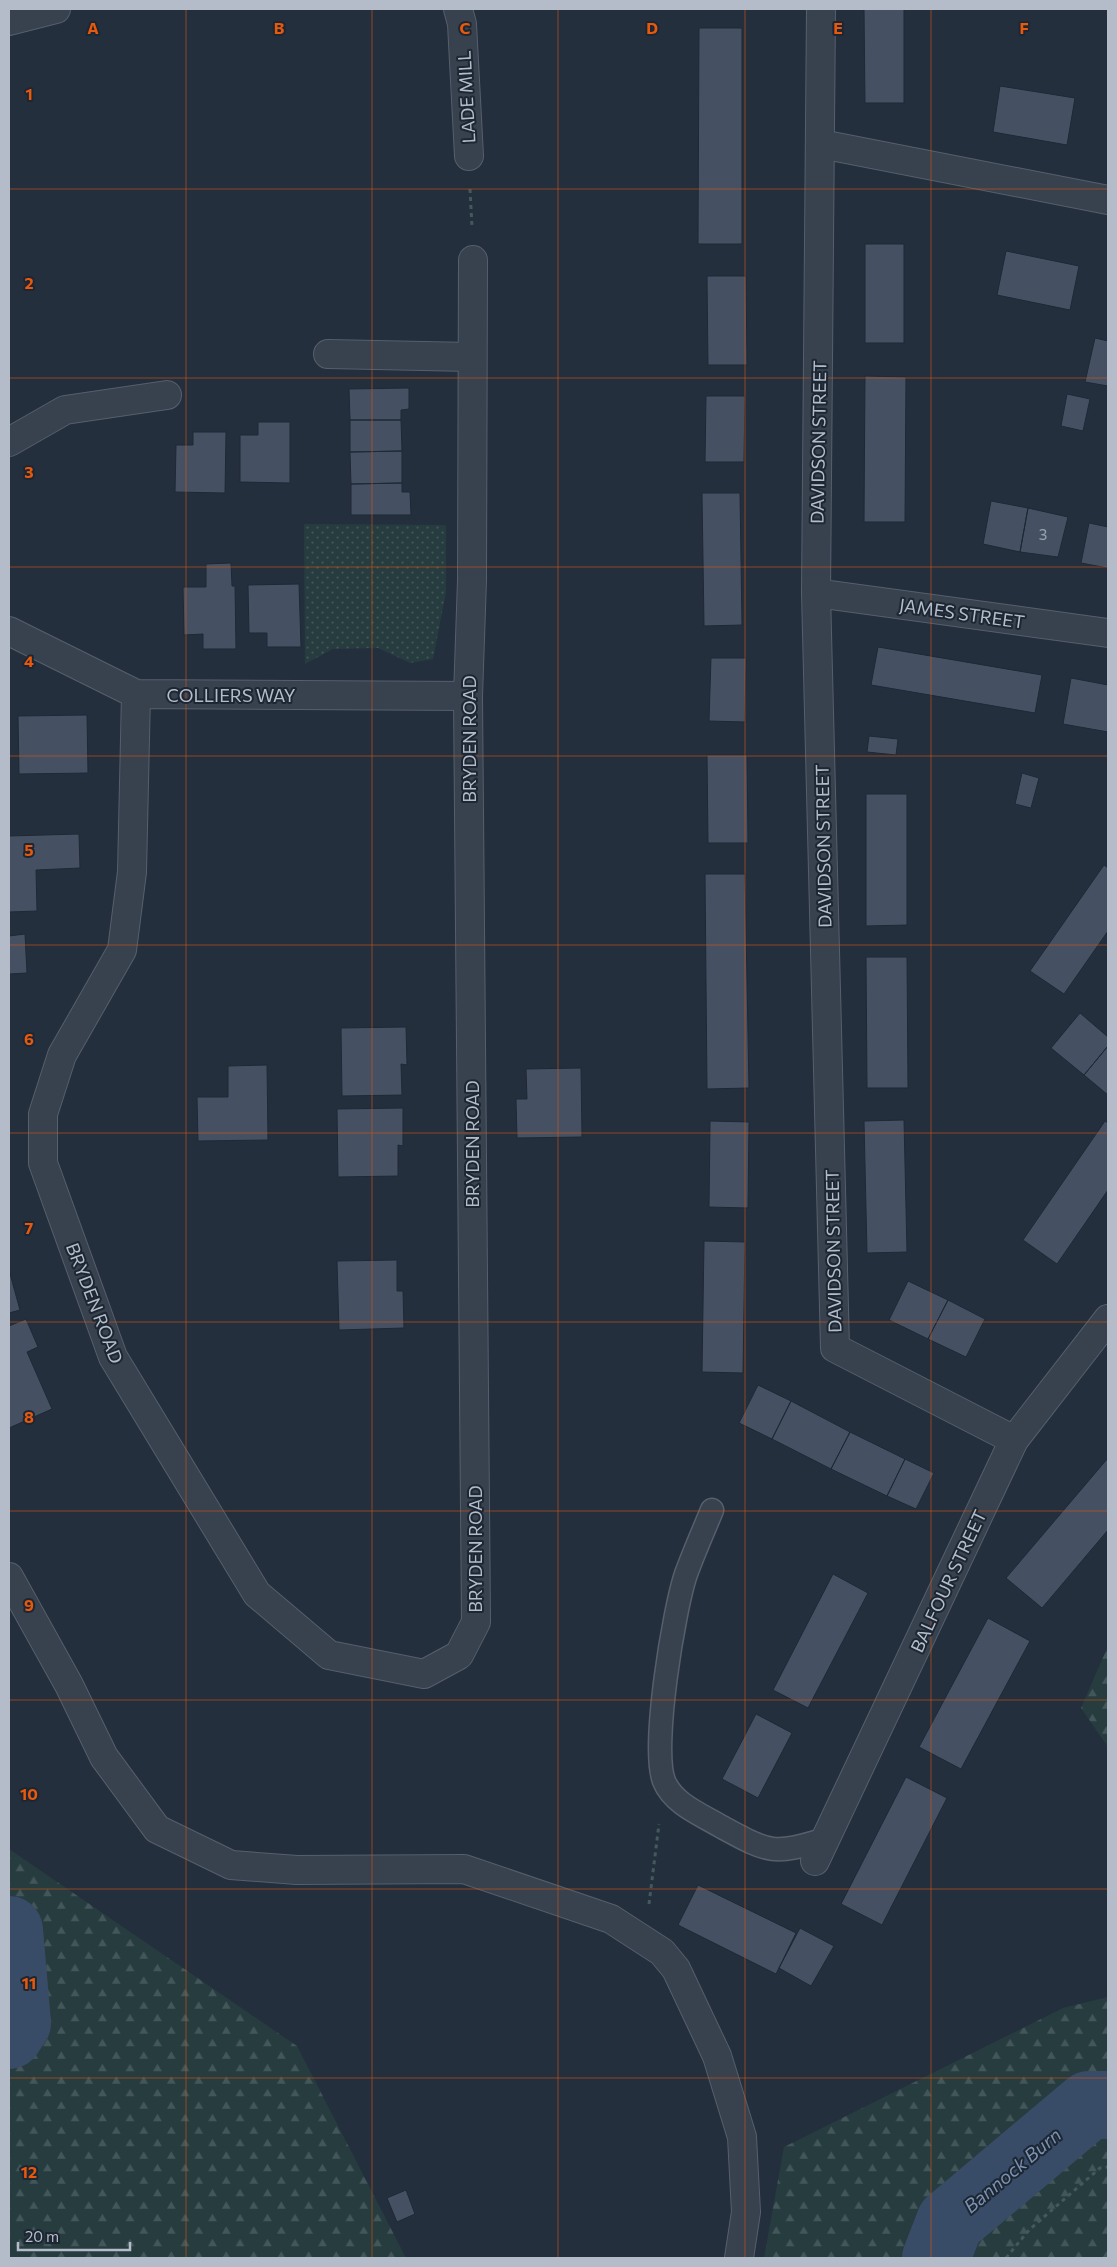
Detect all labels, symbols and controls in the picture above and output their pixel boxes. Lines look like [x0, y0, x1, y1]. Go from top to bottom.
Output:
text: A [87, 18, 99, 37]
text: B [274, 18, 285, 37]
text: C [460, 18, 471, 37]
text: D [646, 18, 658, 37]
text: E [833, 18, 843, 37]
text: F [1019, 18, 1029, 37]
street label: LADE MILL [453, 50, 479, 144]
text: 1 [25, 84, 33, 103]
text: 2 [24, 273, 34, 292]
street label: DAVIDSON STREET [806, 360, 830, 524]
text: 3 [24, 462, 34, 481]
house number: 3 [1039, 525, 1047, 543]
street label: JAMES STREET [898, 593, 1026, 633]
text: 4 [24, 651, 34, 670]
street label: BRYDEN ROAD [458, 675, 480, 803]
street label: COLLIERS WAY [166, 684, 296, 706]
street label: DAVIDSON STREET [811, 764, 835, 928]
text: 5 [24, 840, 34, 859]
text: 6 [24, 1029, 34, 1048]
street label: BRYDEN ROAD [461, 1080, 483, 1208]
street label: DAVIDSON STREET [821, 1169, 845, 1333]
text: 7 [25, 1218, 34, 1237]
street label: BRYDEN ROAD [62, 1240, 128, 1366]
text: 8 [24, 1407, 34, 1426]
street label: BRYDEN ROAD [464, 1485, 486, 1613]
street label: BALFOUR STREET [905, 1506, 991, 1656]
text: 9 [24, 1595, 34, 1614]
text: 10 [20, 1784, 38, 1803]
text: 11 [22, 1973, 36, 1992]
water label: Bannock Burn [959, 2123, 1065, 2217]
text: 12 [21, 2162, 37, 2181]
scale bar [18, 2220, 130, 2252]
text: 20 m [25, 2227, 59, 2245]

